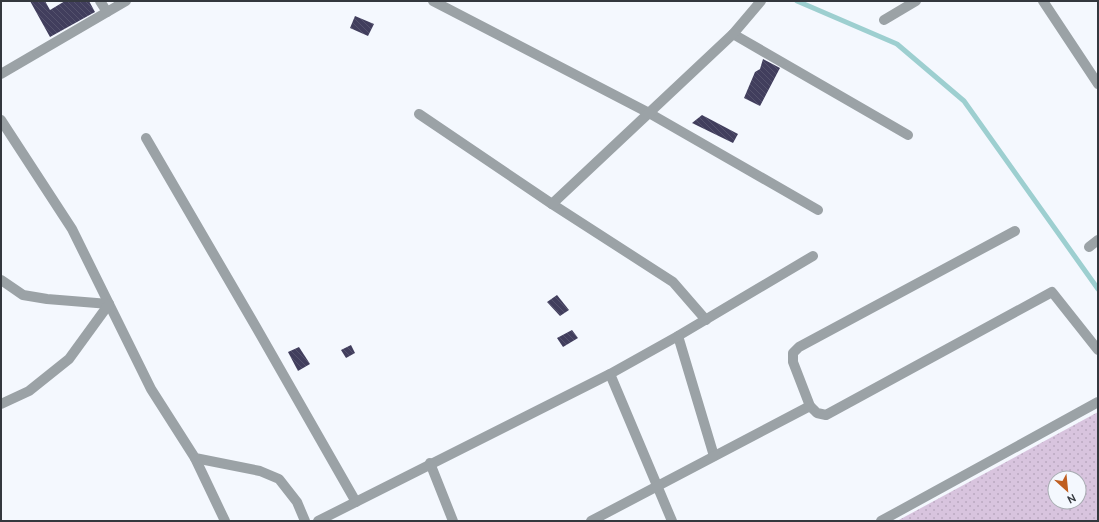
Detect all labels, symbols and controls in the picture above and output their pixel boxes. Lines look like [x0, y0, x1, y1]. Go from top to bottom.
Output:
north arrow [1047, 470, 1087, 510]
text: N [1065, 492, 1078, 506]

